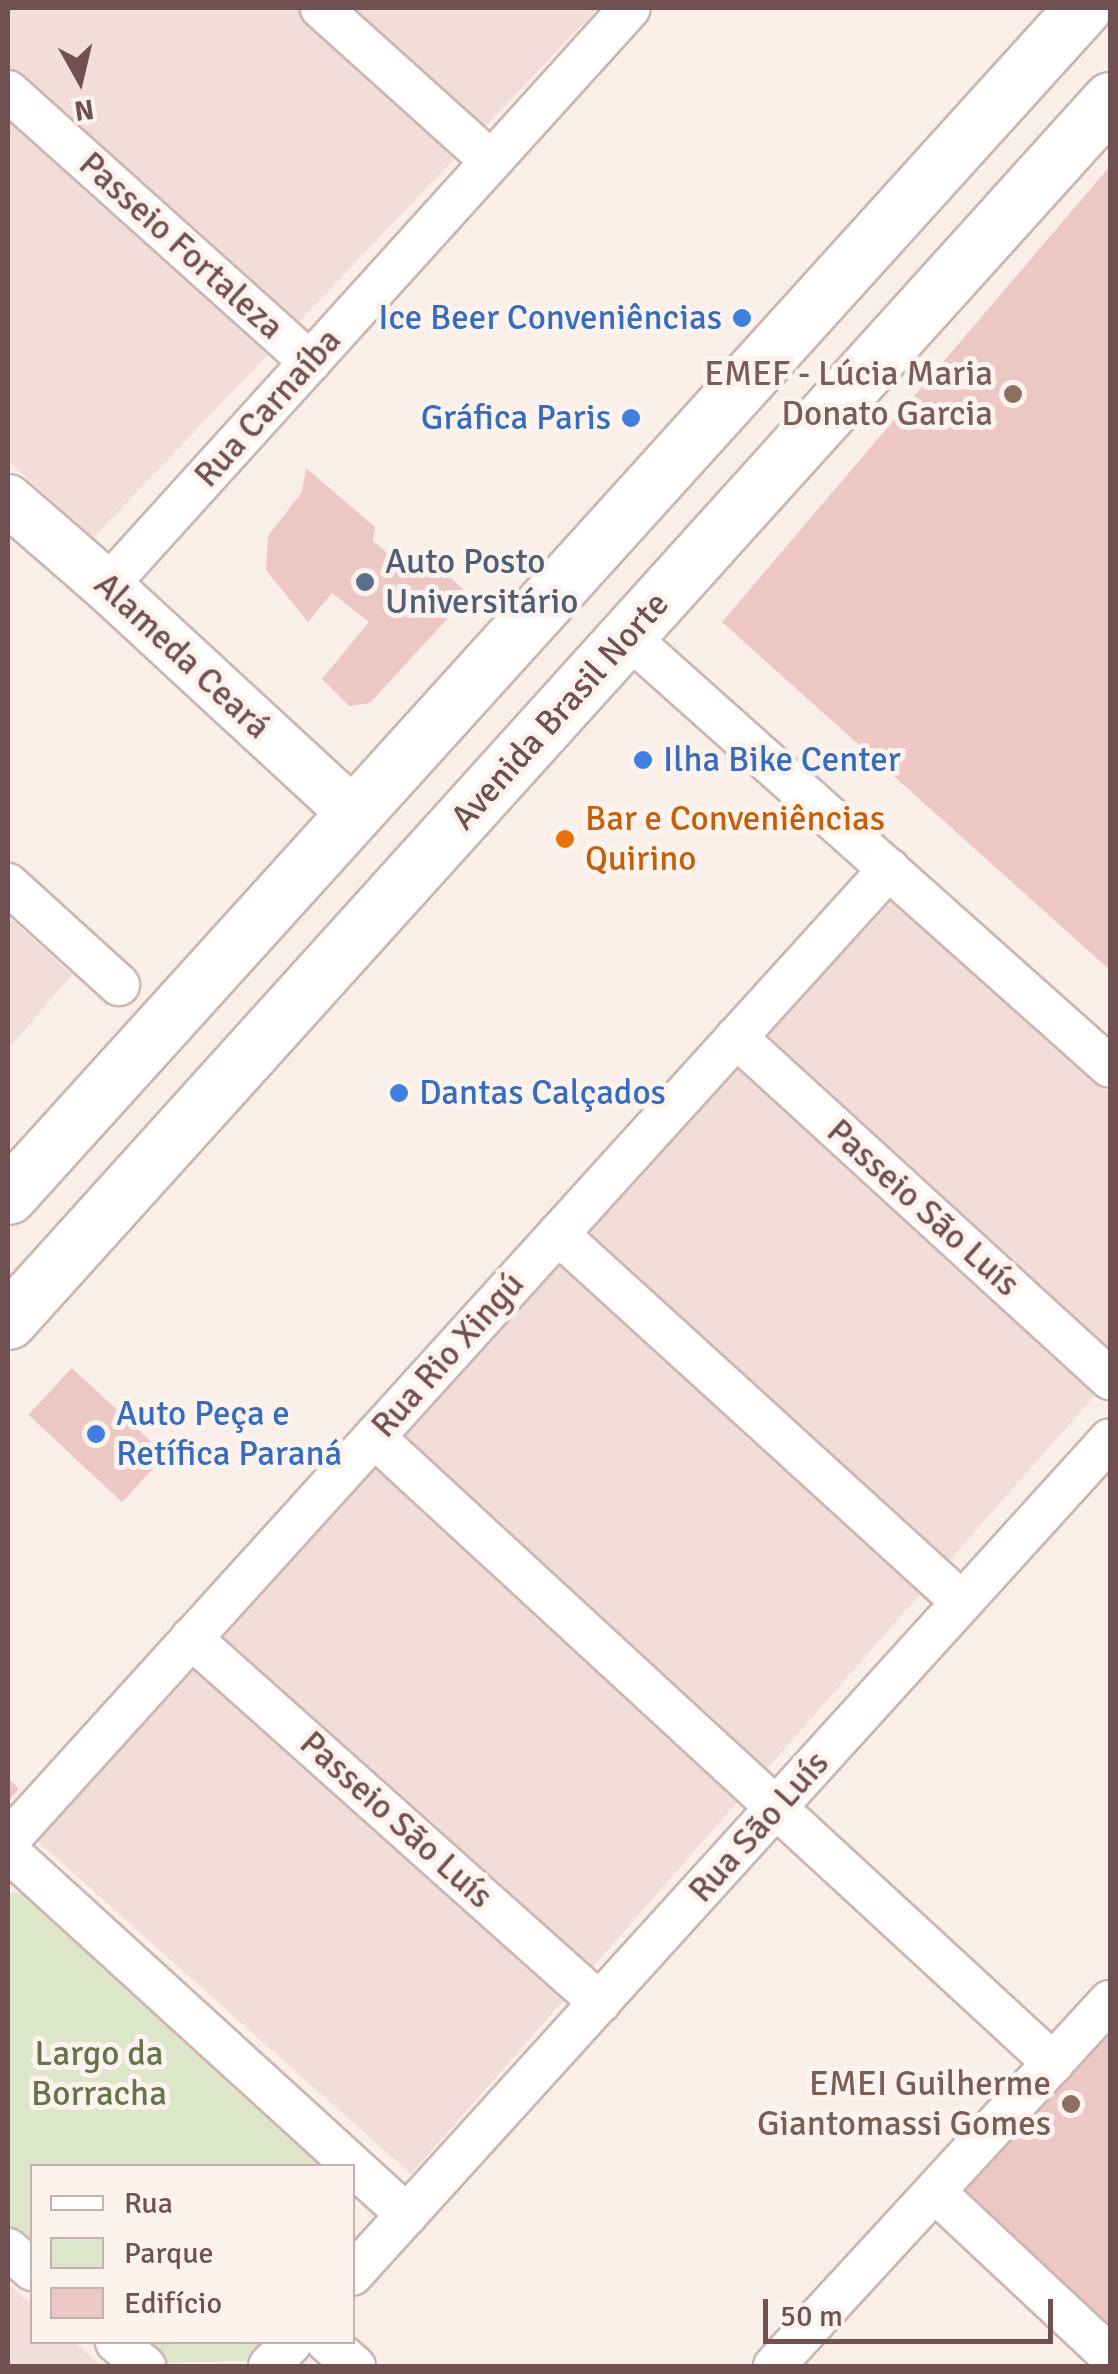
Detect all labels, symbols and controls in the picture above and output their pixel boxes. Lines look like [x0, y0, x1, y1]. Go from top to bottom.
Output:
north arrow [30, 30, 130, 130]
text: N [72, 92, 96, 128]
street label: Passeio Fortaleza [70, 143, 292, 349]
place label: Ice Beer Conveniências [378, 297, 722, 339]
marker: Ice Beer Conveniências [731, 307, 753, 329]
street label: Rua Carnaíba [186, 320, 350, 496]
place label: EMEF - Lúcia Maria Donato Garcia [704, 353, 993, 435]
marker: EMEF - Lúcia Maria Donato Garcia [1002, 383, 1024, 405]
place label: Gráfica Paris [421, 397, 611, 439]
marker: Gráfica Paris [620, 407, 642, 429]
place label: Auto Posto Universitário [385, 541, 578, 623]
street label: Alameda Ceará [85, 564, 279, 748]
marker: Auto Posto Universitário [354, 571, 376, 593]
street label: Avenida Brasil Norte [442, 584, 678, 838]
place label: Ilha Bike Center [663, 739, 901, 781]
marker: Ilha Bike Center [632, 749, 654, 771]
place label: Bar e Conveniências Quirino [585, 798, 885, 880]
marker: Bar e Conveniências Quirino [554, 828, 576, 850]
place label: Dantas Calçados [419, 1072, 666, 1114]
marker: Dantas Calçados [388, 1082, 410, 1104]
street label: Passeio São Luís [818, 1111, 1028, 1305]
street label: Rua Rio Xingú [363, 1264, 533, 1446]
place label: Auto Peça e Retífica Paraná [116, 1393, 342, 1475]
marker: Auto Peça e Retífica Paraná [85, 1423, 107, 1445]
street label: Passeio São Luís [291, 1723, 501, 1917]
street label: Rua São Luís [680, 1743, 838, 1911]
park label: Largo da Borracha [31, 2033, 167, 2115]
place label: EMEI Guilherme Giantomassi Gomes [757, 2063, 1051, 2145]
marker: EMEI Guilherme Giantomassi Gomes [1060, 2093, 1082, 2115]
legend [30, 2164, 355, 2344]
text: Rua [124, 2185, 173, 2222]
text: Parque [124, 2235, 214, 2272]
scale bar [768, 2279, 1058, 2341]
text: Edifício [124, 2285, 222, 2322]
text: 50 m [780, 2298, 843, 2335]

